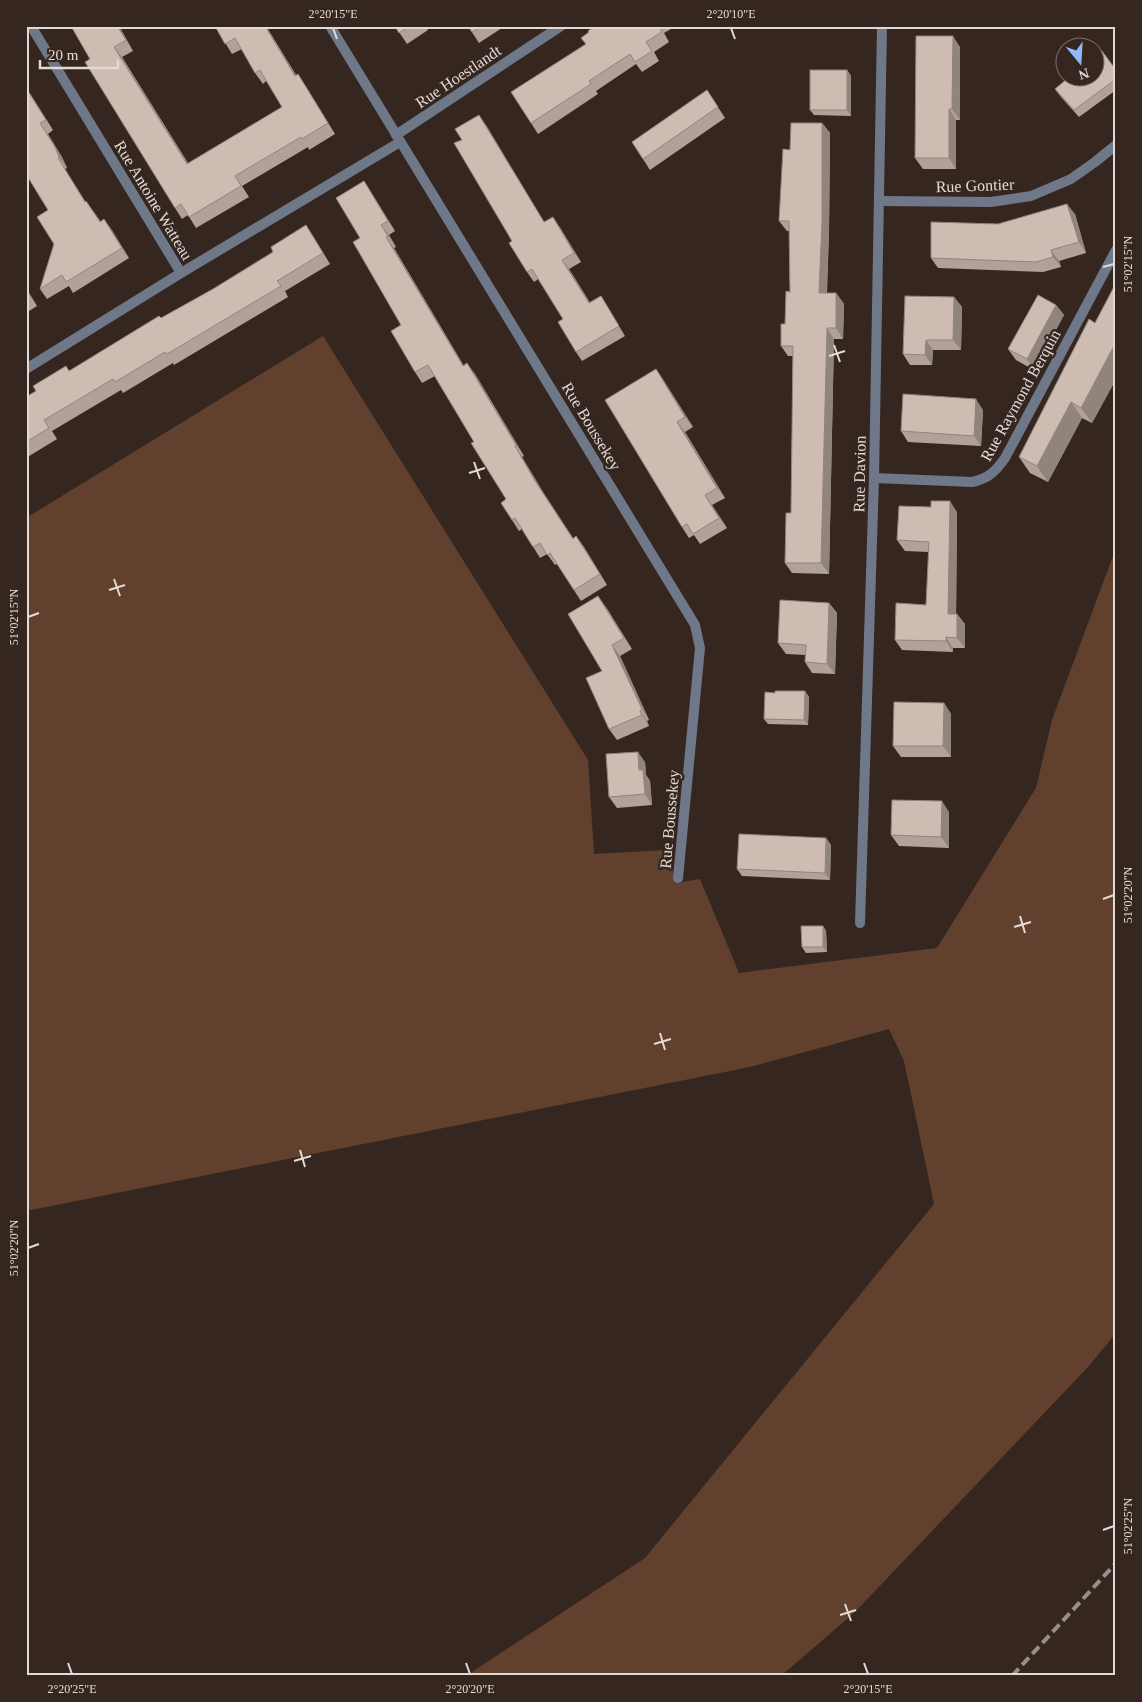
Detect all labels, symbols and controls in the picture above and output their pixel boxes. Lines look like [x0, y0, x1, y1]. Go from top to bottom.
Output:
text: 2°20'15"E [308, 7, 358, 21]
text: 2°20'10"E [706, 7, 756, 21]
scale bar [40, 38, 118, 70]
north arrow [1054, 38, 1104, 88]
street label: Rue Hoestlandt [412, 41, 505, 111]
text: 20 m [48, 47, 79, 63]
text: N [1077, 65, 1091, 83]
street label: Rue Antoine Watteau [111, 138, 196, 263]
street label: Rue Gontier [935, 176, 1015, 195]
text: 51°02'15"N [1121, 235, 1135, 292]
street label: Rue Raymond Berquin [977, 327, 1065, 464]
street label: Rue Boussekey [558, 379, 624, 474]
street label: Rue Davion [850, 435, 869, 513]
text: 51°02'15"N [7, 588, 21, 645]
street label: Rue Boussekey [657, 769, 683, 869]
text: 51°02'20"N [1121, 866, 1135, 923]
text: 51°02'20"N [7, 1219, 21, 1276]
text: 51°02'25"N [1121, 1497, 1135, 1554]
text: 2°20'25"E [47, 1682, 97, 1696]
text: 2°20'20"E [445, 1682, 495, 1696]
text: 2°20'15"E [843, 1682, 893, 1696]

